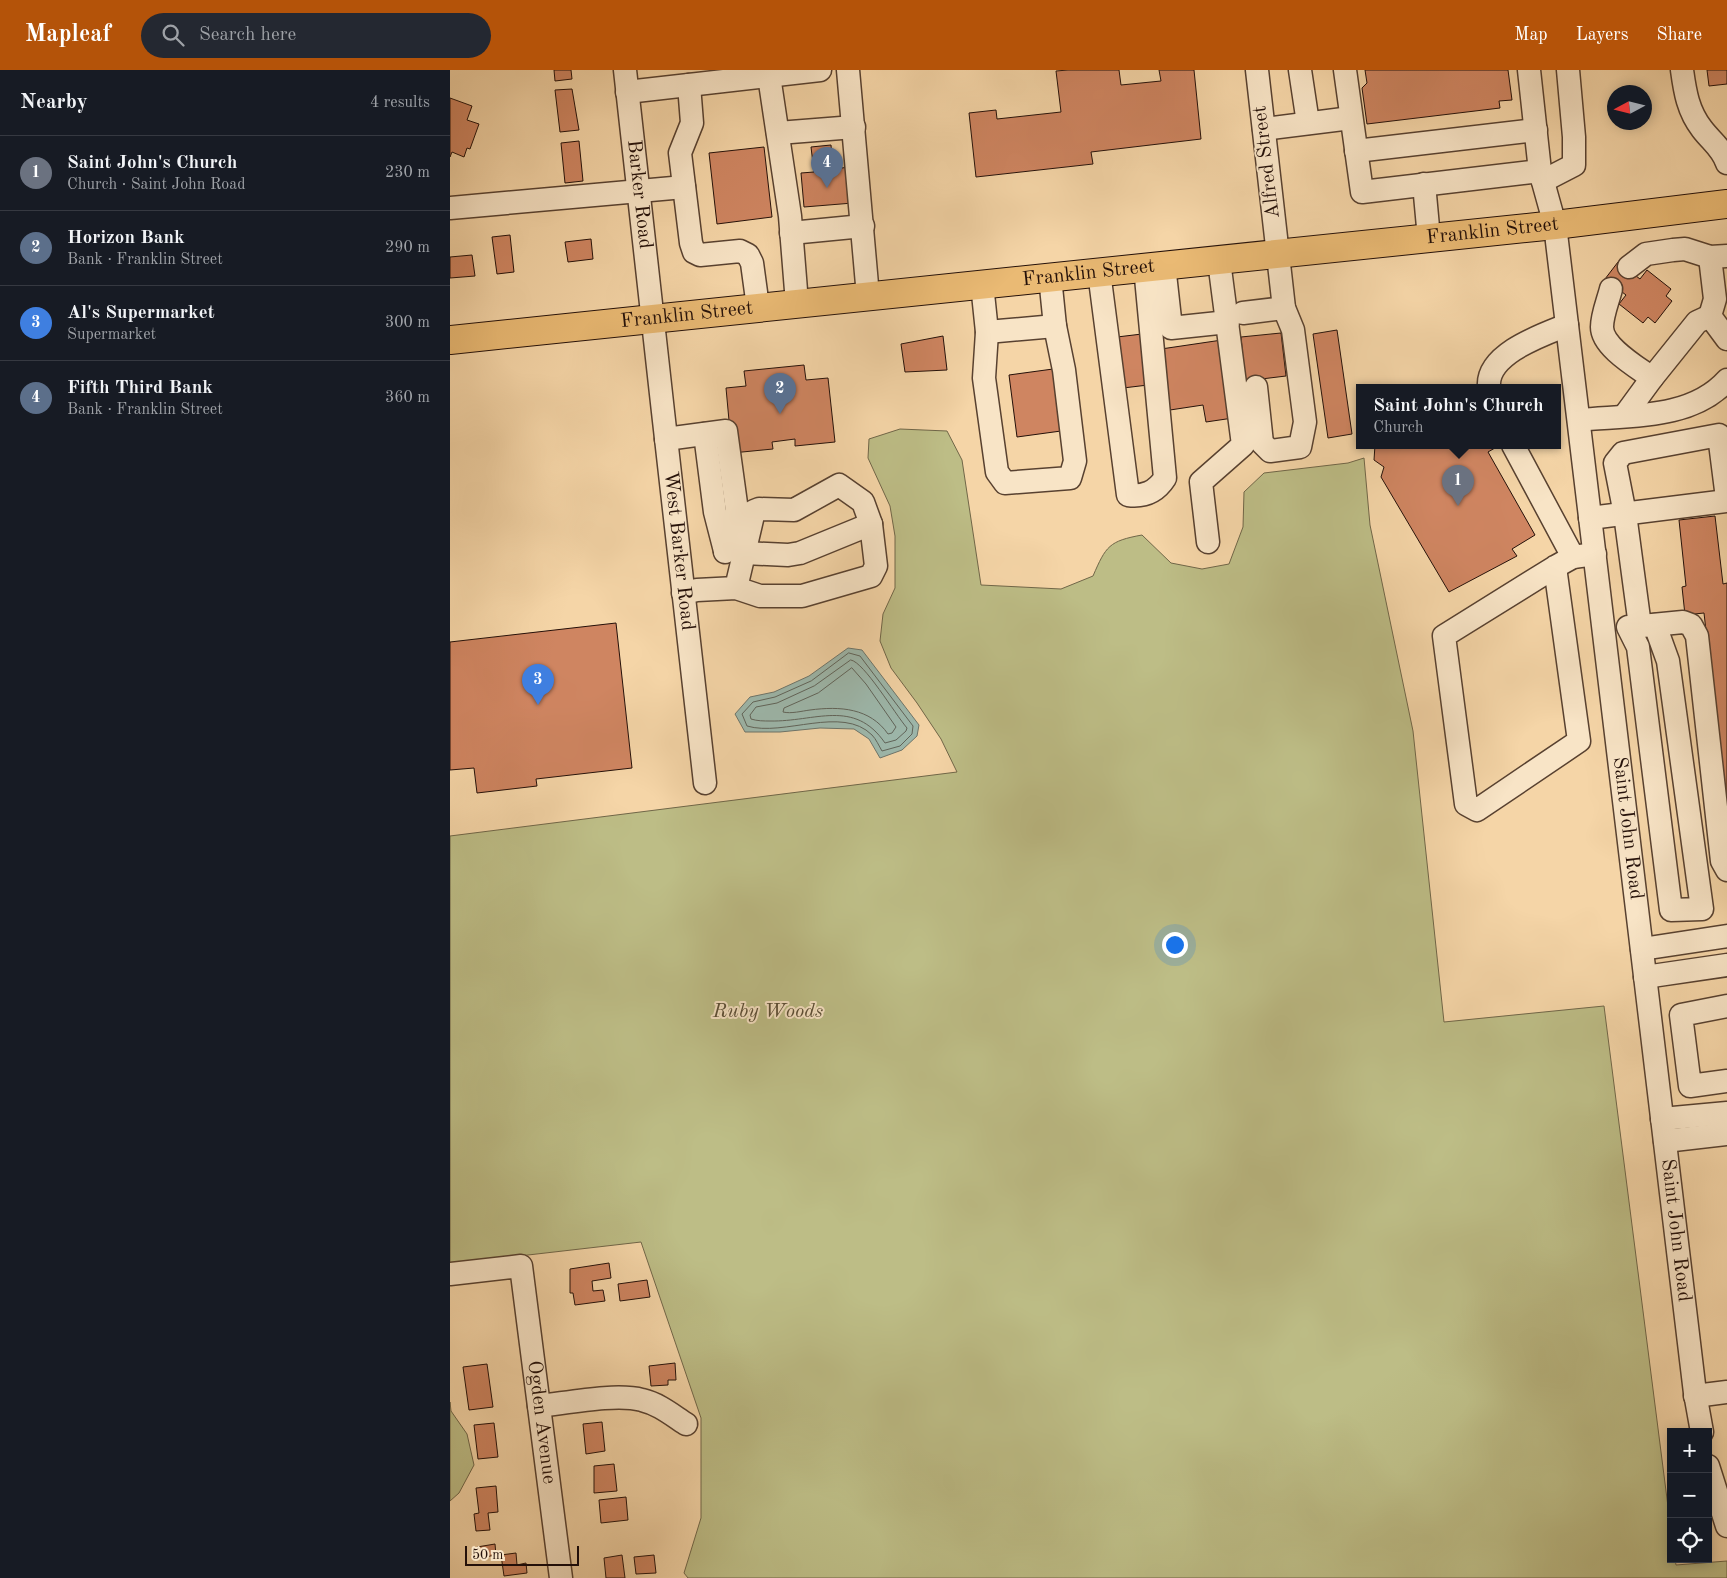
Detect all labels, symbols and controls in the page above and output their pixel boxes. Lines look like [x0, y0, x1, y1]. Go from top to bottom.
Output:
search box [141, 13, 491, 58]
icon: search [159, 21, 187, 49]
text: Mapleaf [25, 23, 111, 47]
text: Search here [199, 26, 296, 45]
text: Map [1514, 26, 1548, 44]
text: Layers [1576, 26, 1628, 44]
text: Share [1656, 26, 1702, 44]
north arrow [1607, 85, 1652, 130]
text: Nearby [20, 92, 88, 113]
text: 4 results [370, 95, 430, 111]
street label: Alfred Street [1250, 104, 1284, 220]
street label: Barker Road [623, 139, 655, 250]
pin: 4 [811, 147, 843, 188]
text: Saint John's Church [67, 154, 237, 173]
text: 1 [31, 165, 41, 181]
text: 230 m [385, 165, 430, 181]
text: Church · Saint John Road [67, 177, 246, 193]
street label: Franklin Street [1425, 215, 1560, 248]
text: Horizon Bank [67, 229, 185, 248]
text: 2 [31, 240, 41, 256]
text: 290 m [385, 240, 430, 256]
text: Bank · Franklin Street [67, 252, 223, 268]
street label: Franklin Street [1021, 257, 1156, 290]
street label: Franklin Street [619, 299, 754, 332]
text: Al's Supermarket [67, 304, 215, 323]
text: 3 [31, 315, 41, 331]
text: 300 m [385, 315, 430, 331]
text: Supermarket [67, 327, 156, 343]
pin: 2 [764, 373, 796, 414]
text: Fifth Third Bank [67, 379, 213, 398]
popup [1356, 384, 1561, 449]
text: 4 [31, 390, 41, 406]
text: 360 m [385, 390, 430, 406]
text: Saint John's Church [1373, 397, 1544, 416]
text: Bank · Franklin Street [67, 402, 223, 418]
text: Church [1373, 420, 1424, 436]
pin: 1 [1442, 465, 1474, 506]
street label: West Barker Road [660, 470, 697, 632]
pin: 3 [522, 664, 554, 705]
street label: Saint John Road [1609, 756, 1646, 901]
your location [1162, 932, 1188, 958]
park label: Ruby Woods [712, 1002, 823, 1022]
street label: Saint John Road [1657, 1158, 1694, 1303]
street label: Ogden Avenue [523, 1359, 559, 1485]
map controls [1667, 1428, 1712, 1563]
button: + [1667, 1428, 1712, 1473]
button: − [1667, 1473, 1712, 1518]
button: locate [1667, 1518, 1712, 1563]
scale bar [465, 1543, 579, 1566]
text: 50 m [472, 1548, 503, 1562]

